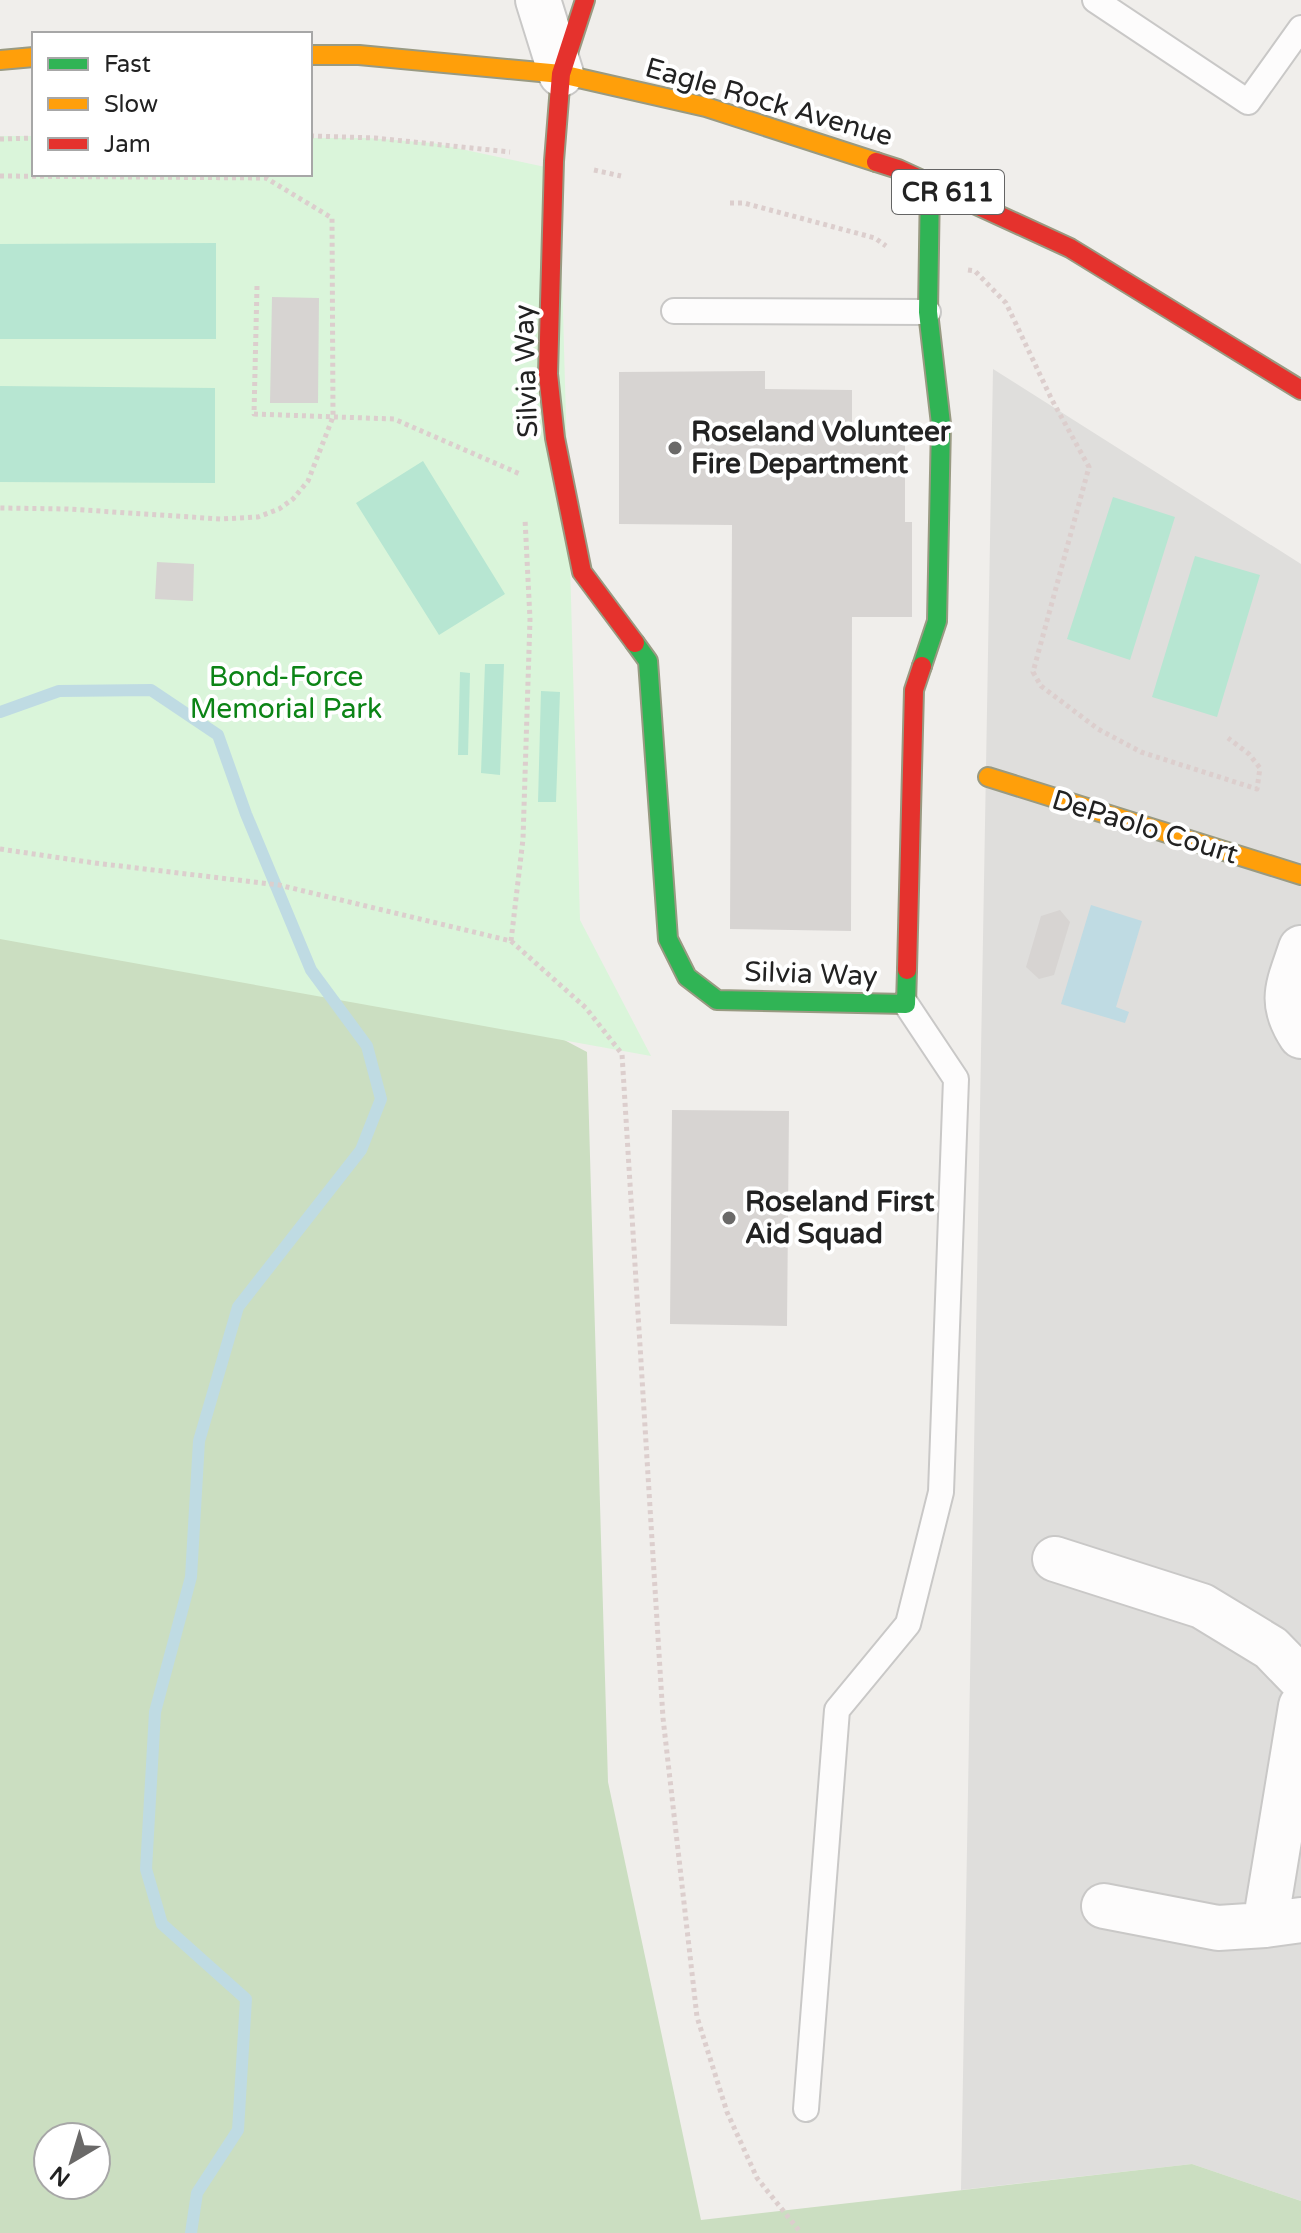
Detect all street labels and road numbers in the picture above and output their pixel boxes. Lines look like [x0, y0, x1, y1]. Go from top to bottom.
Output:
street label: Eagle Rock Avenue [641, 50, 897, 154]
road number: CR 611 [892, 170, 1004, 214]
street label: Silvia Way [507, 304, 545, 438]
street label: DePaolo Court [1048, 783, 1242, 872]
street label: Silvia Way [744, 955, 878, 993]

